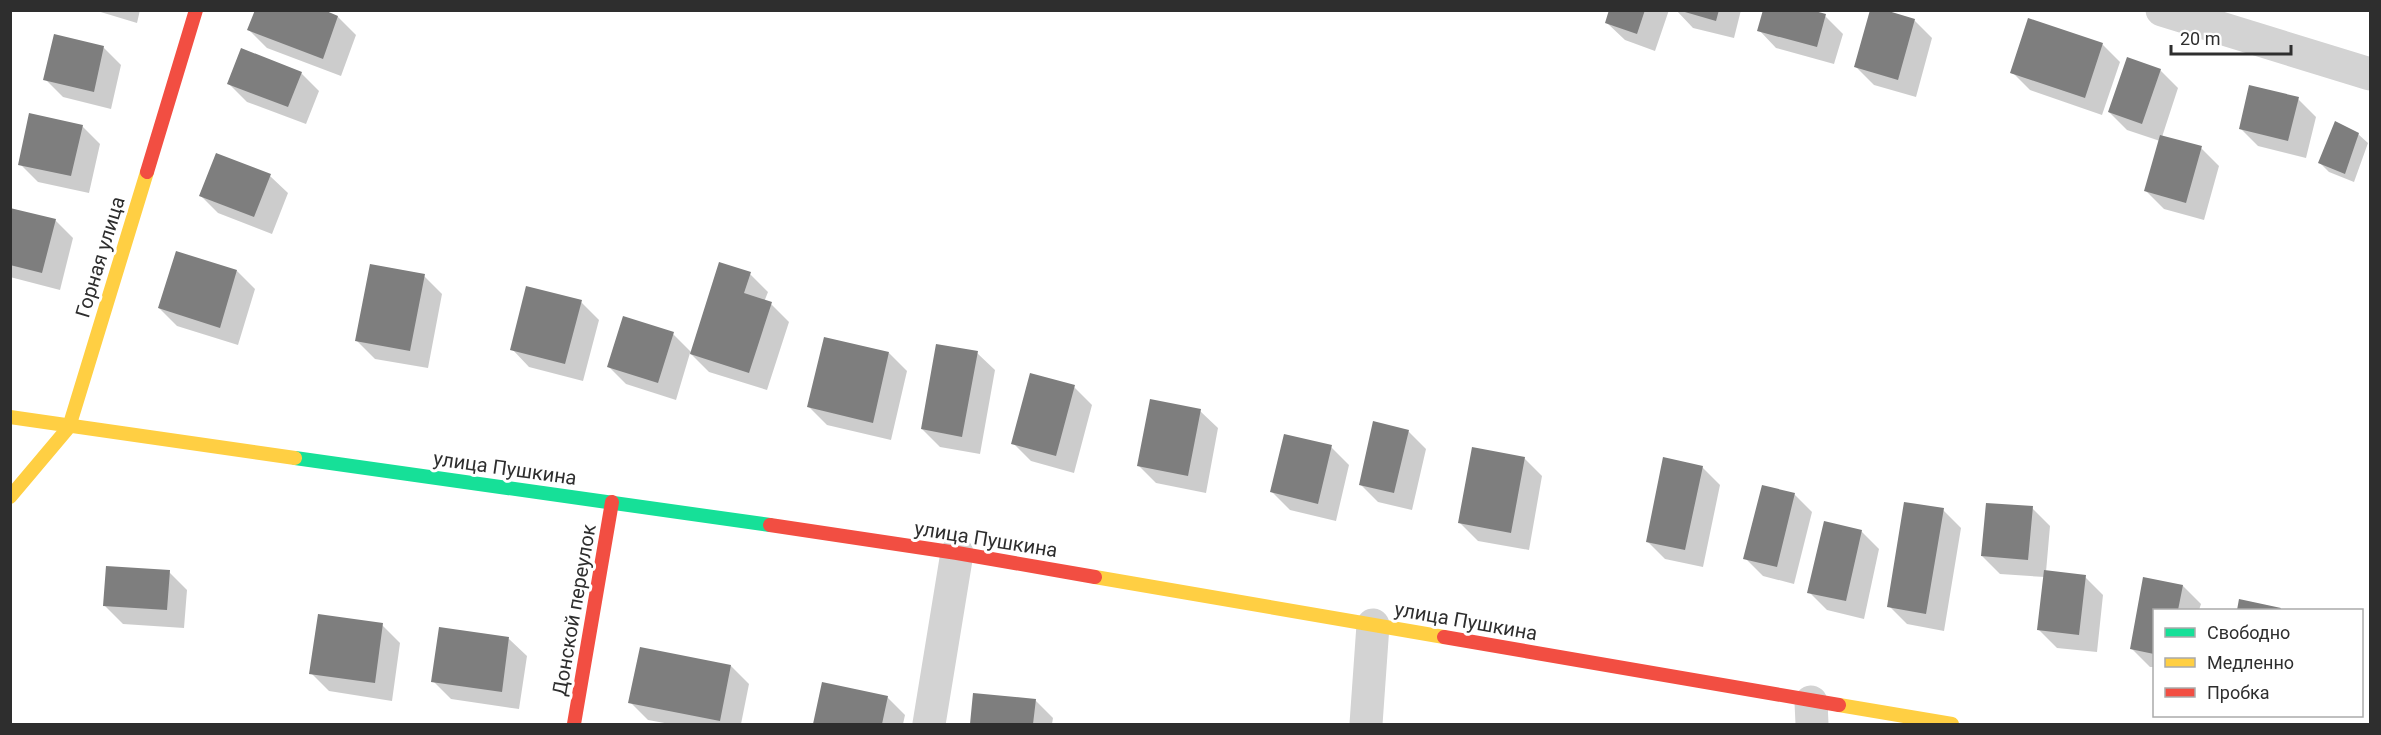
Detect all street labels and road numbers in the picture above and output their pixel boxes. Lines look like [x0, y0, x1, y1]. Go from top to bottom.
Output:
street label: Горная улица [70, 194, 130, 320]
street label: улица Пушкина [432, 446, 578, 490]
street label: улица Пушкина [913, 516, 1059, 562]
street label: Донской переулок [547, 522, 601, 698]
street label: улица Пушкина [1393, 597, 1539, 645]

